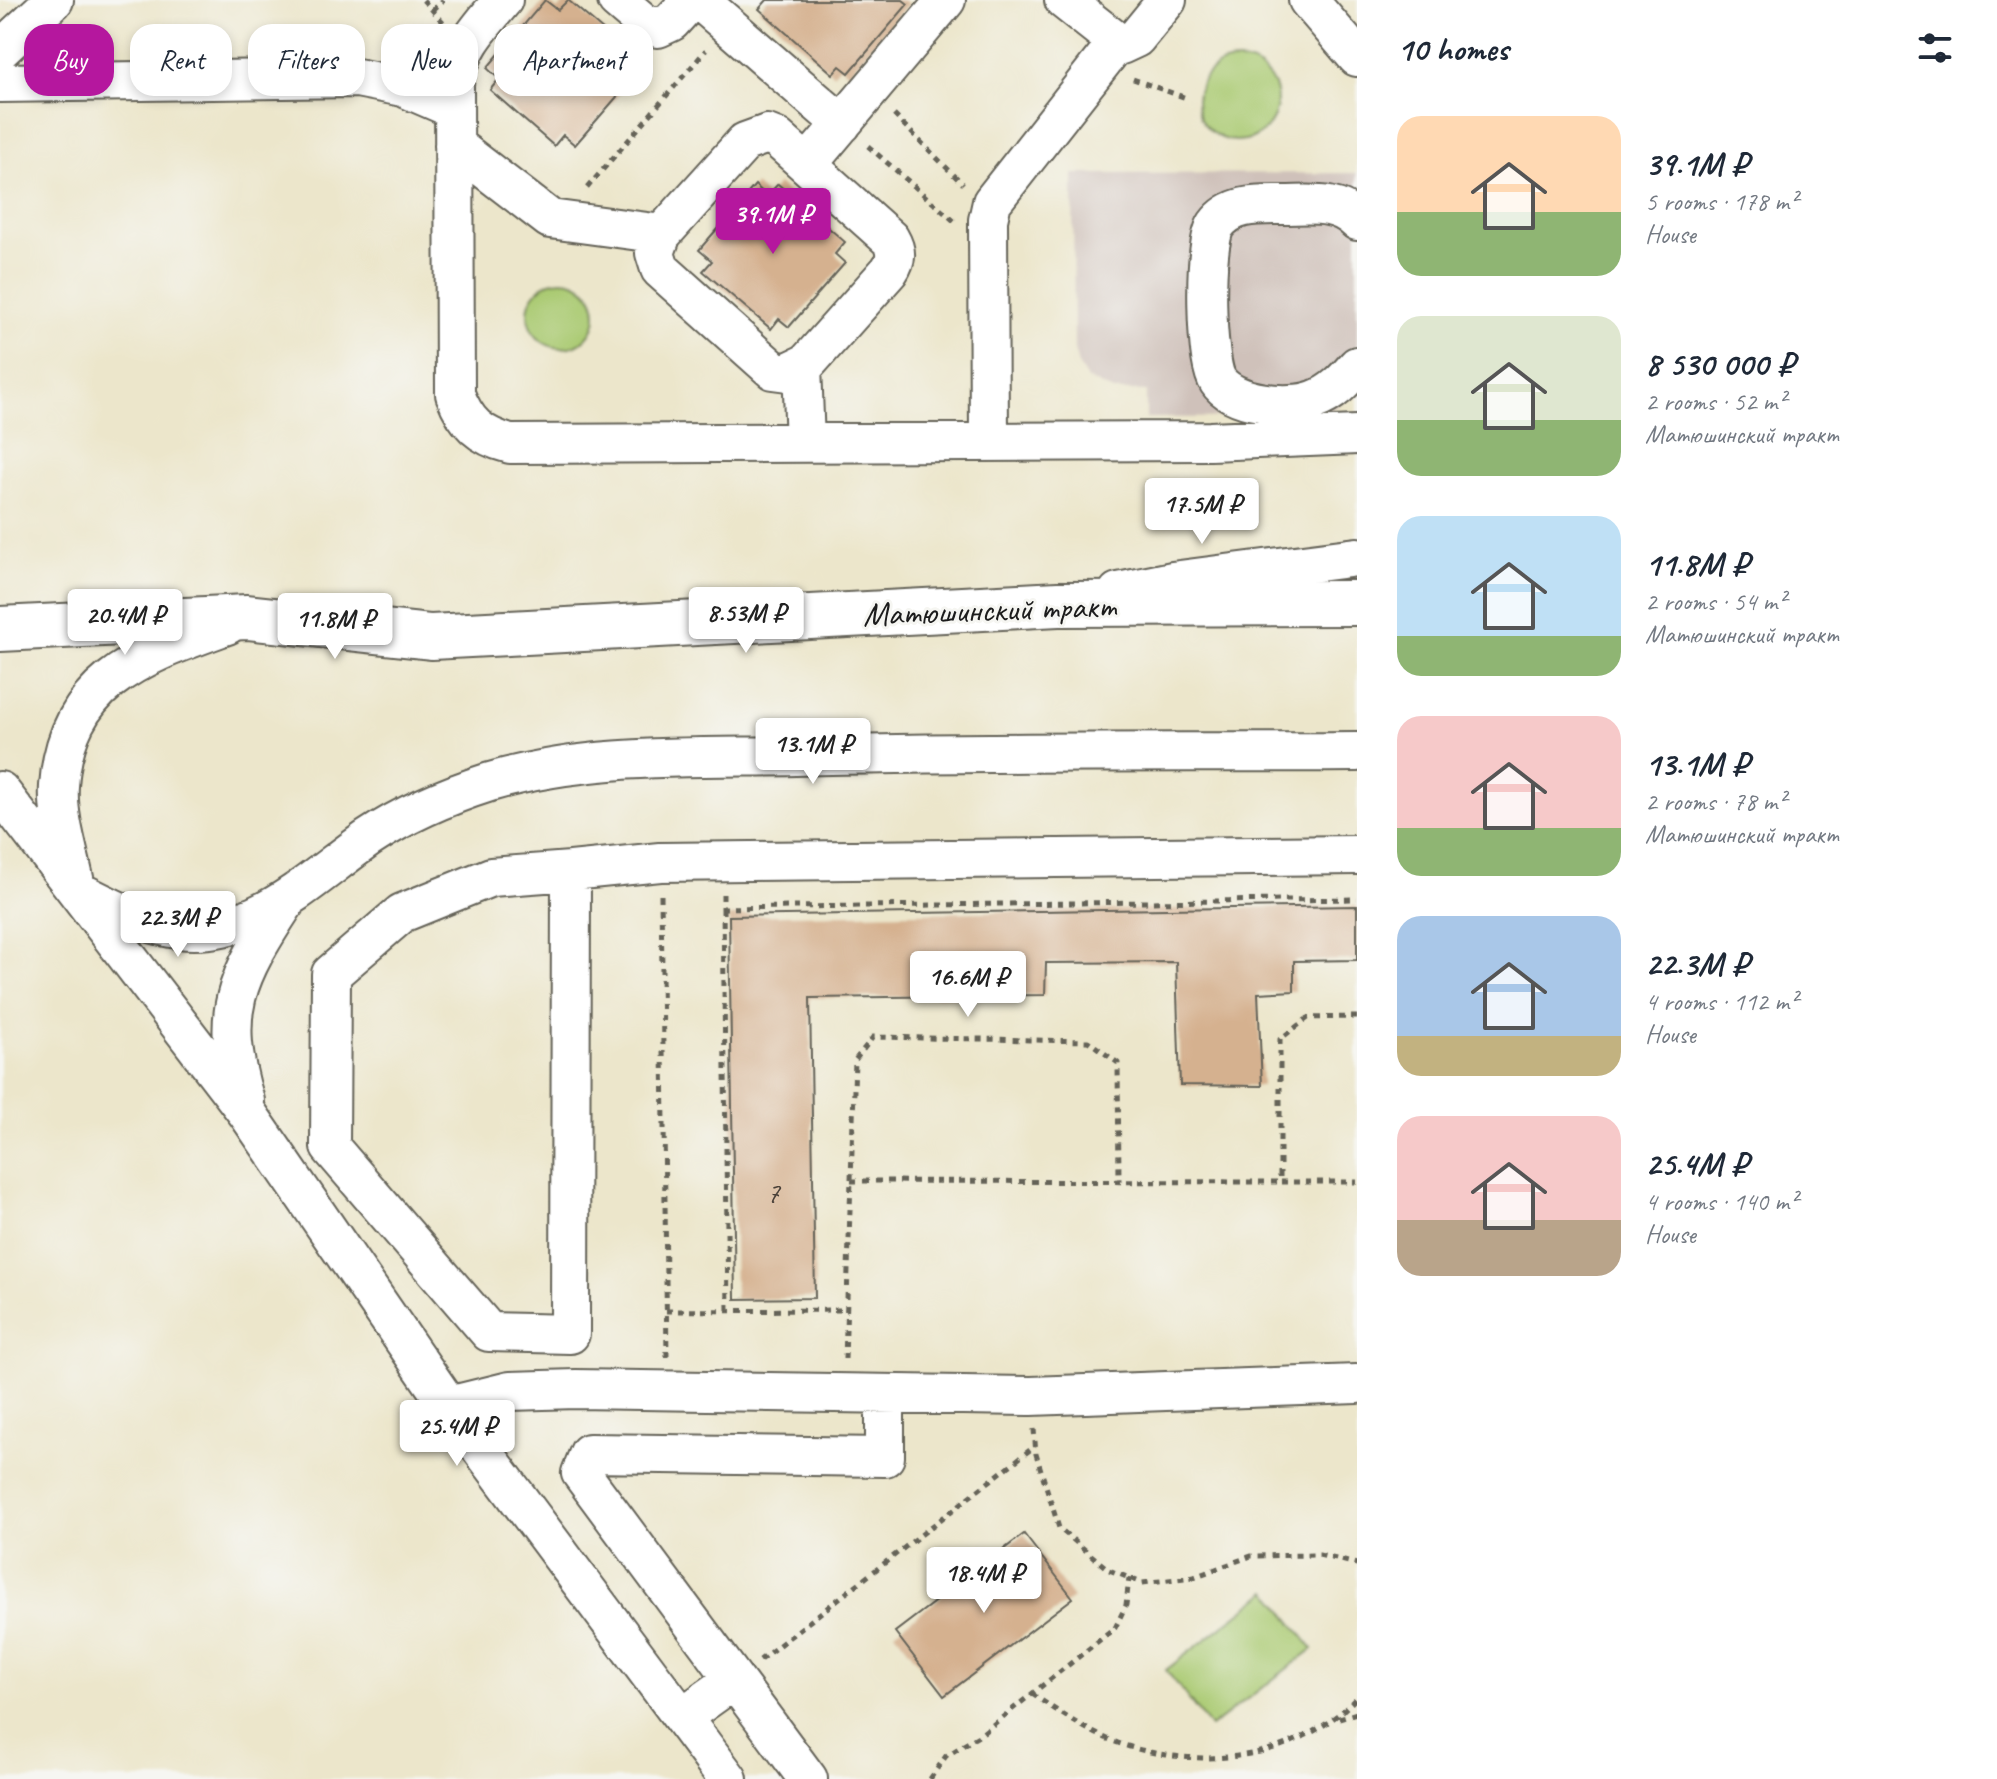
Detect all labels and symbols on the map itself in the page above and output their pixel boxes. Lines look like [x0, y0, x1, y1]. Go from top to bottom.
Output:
pin: 39.1M ₽ [699, 188, 847, 256]
pin: 17.5M ₽ [1128, 478, 1276, 546]
street label: Матюшинский тракт [862, 584, 1119, 635]
pin: 8.53M ₽ [672, 587, 820, 655]
pin: 20.4M ₽ [51, 589, 199, 657]
pin: 11.8M ₽ [261, 593, 409, 661]
pin: 13.1M ₽ [739, 718, 887, 786]
pin: 22.3M ₽ [104, 891, 252, 959]
pin: 16.6M ₽ [894, 951, 1042, 1019]
house number: 7 [766, 1173, 781, 1211]
pin: 25.4M ₽ [383, 1400, 531, 1468]
pin: 18.4M ₽ [910, 1547, 1058, 1615]

